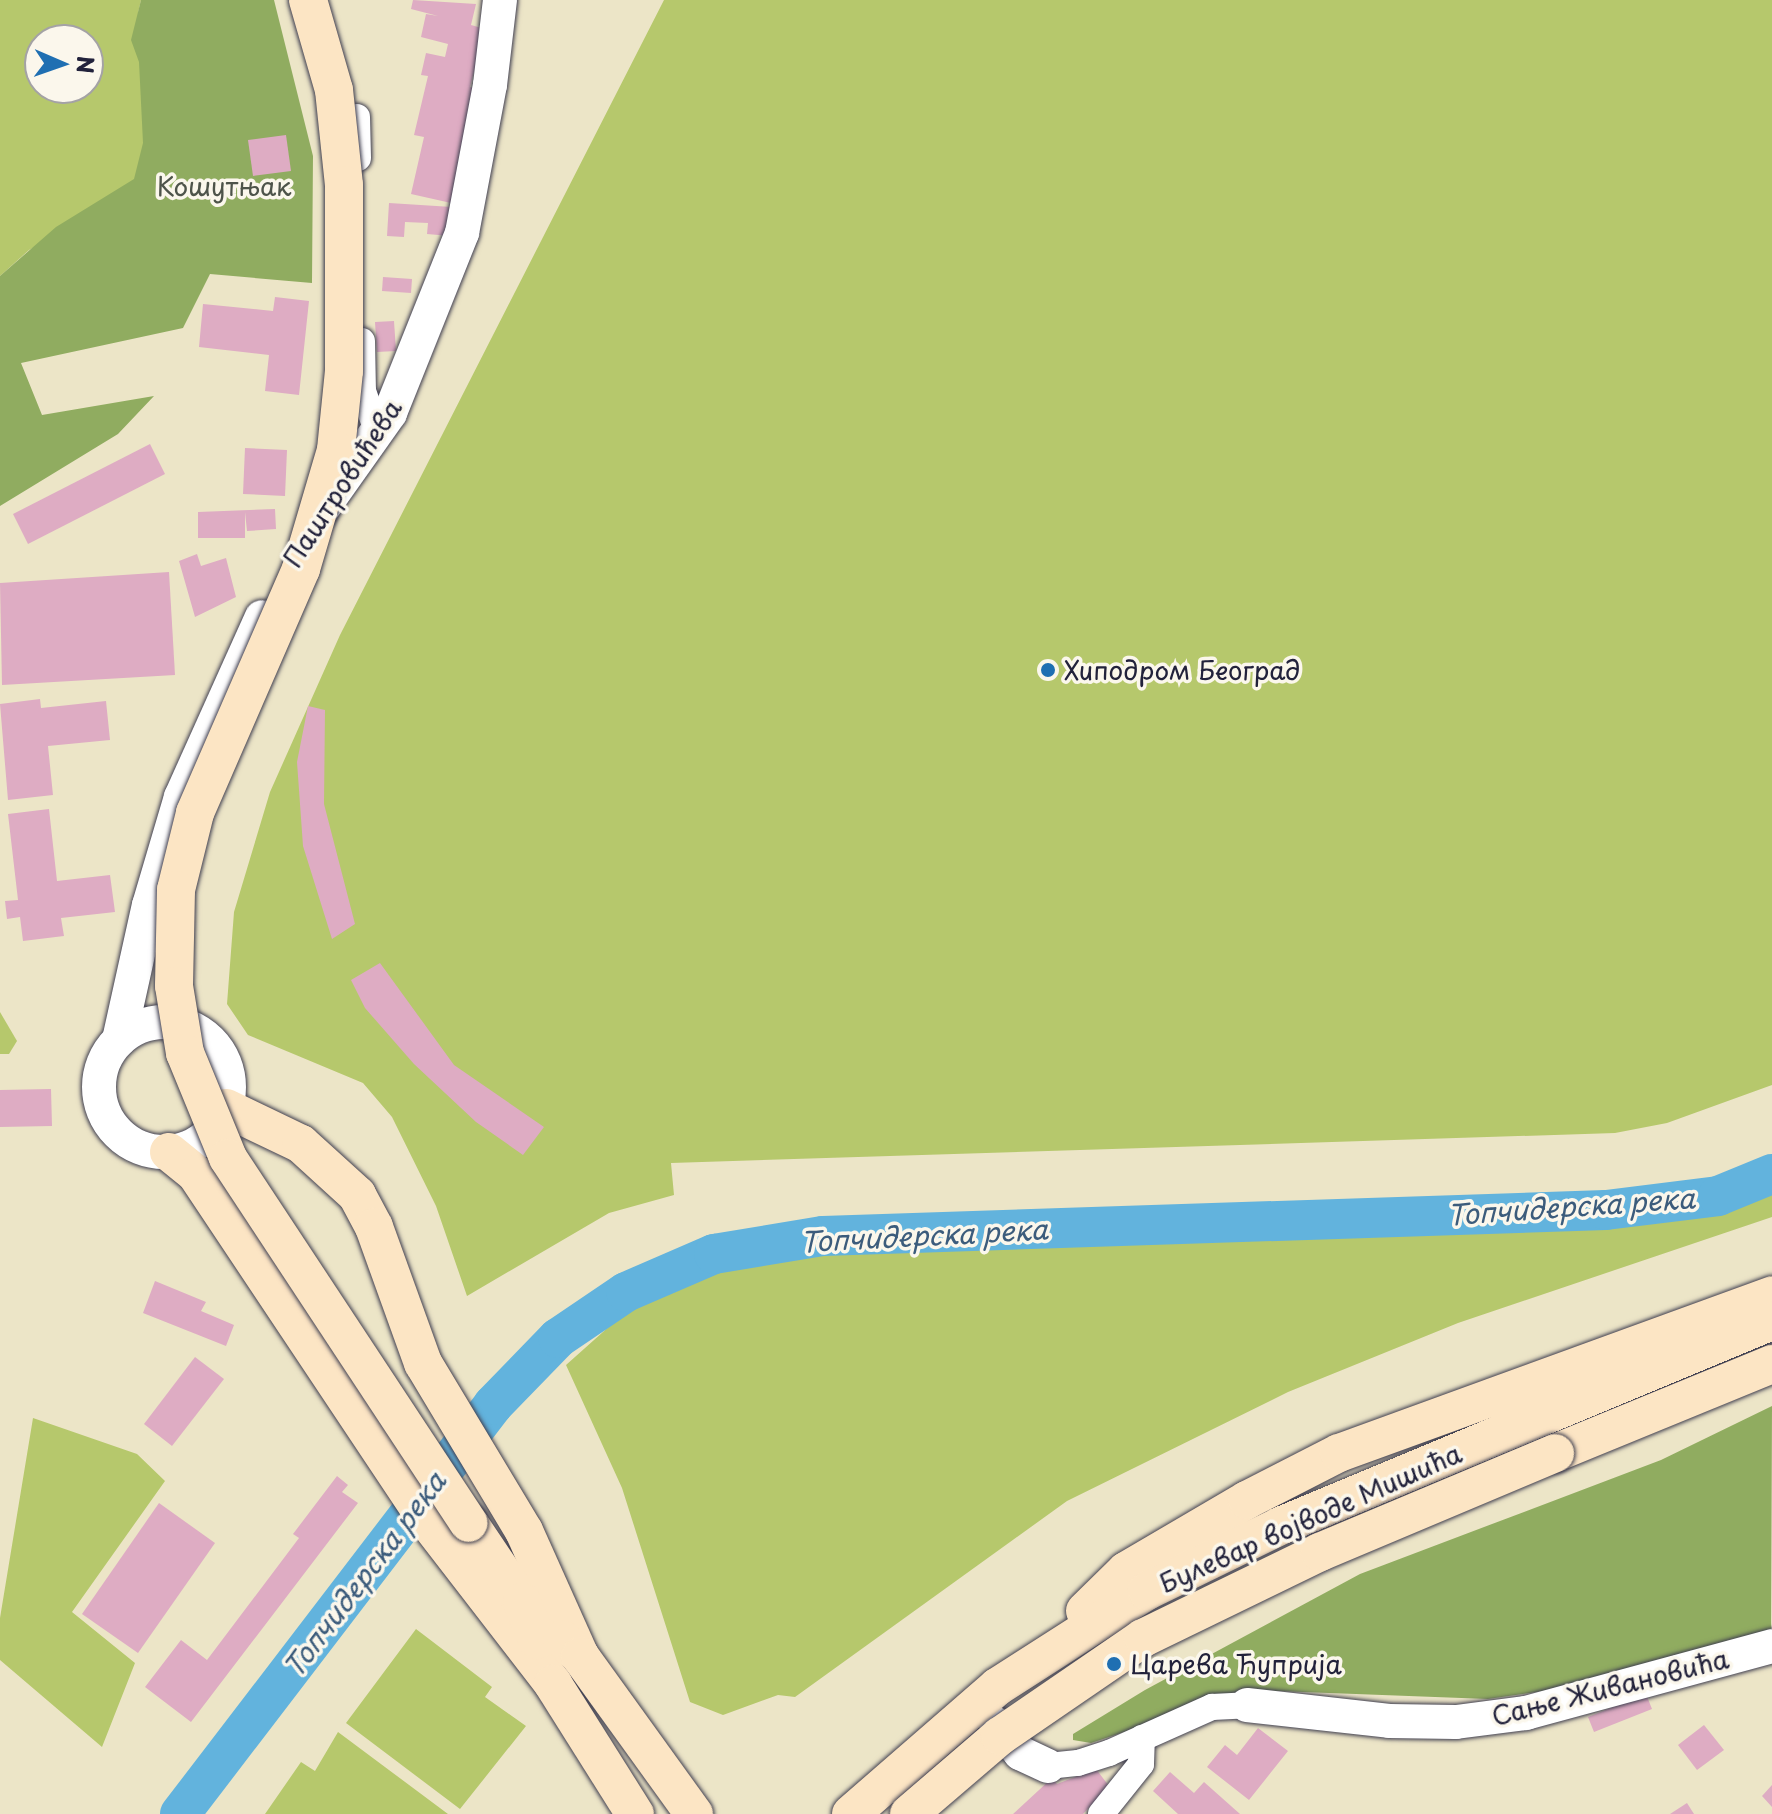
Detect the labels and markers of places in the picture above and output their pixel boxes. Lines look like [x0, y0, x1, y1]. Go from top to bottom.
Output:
place label: Хиподром Београд [1064, 654, 1301, 686]
marker: Хиподром Београд [1039, 661, 1057, 679]
place label: Царева Ћуприја [1130, 1648, 1342, 1680]
marker: Царева Ћуприја [1105, 1655, 1123, 1673]

